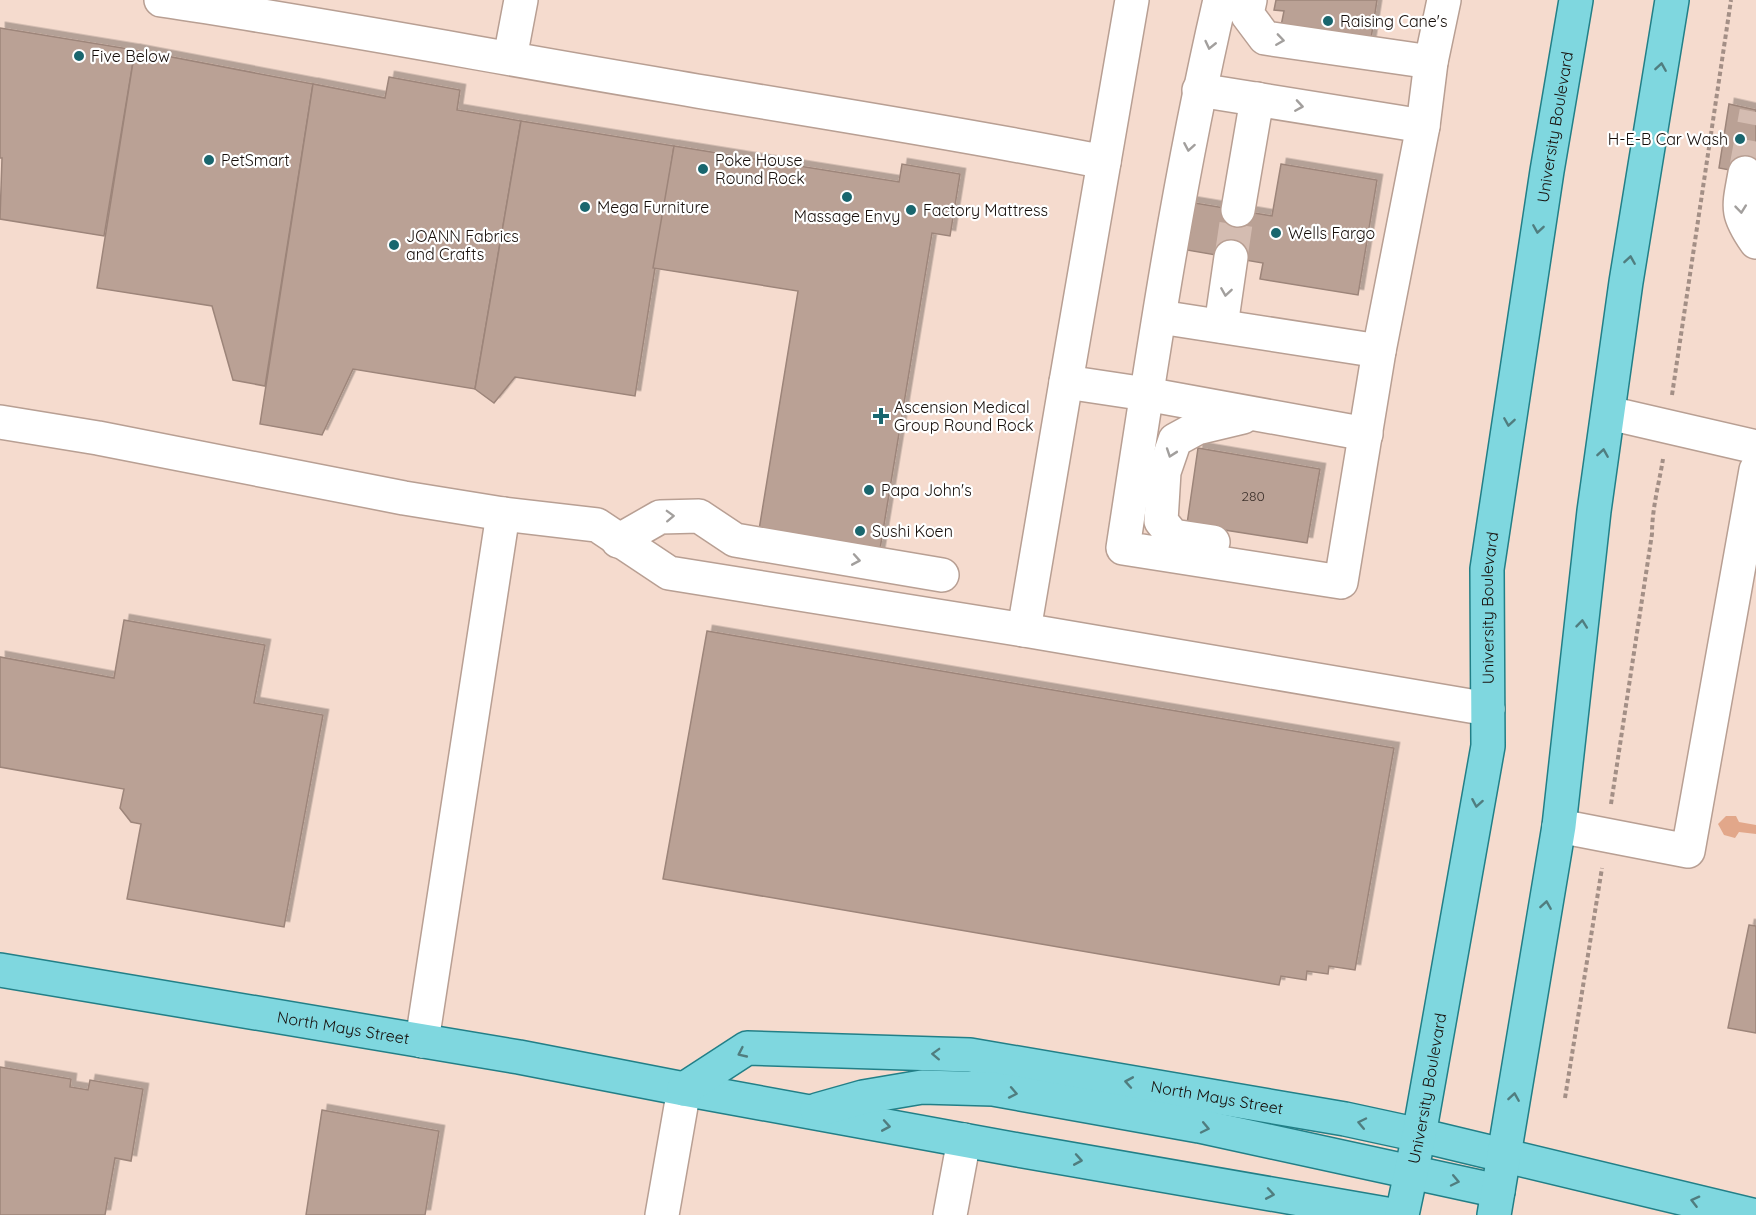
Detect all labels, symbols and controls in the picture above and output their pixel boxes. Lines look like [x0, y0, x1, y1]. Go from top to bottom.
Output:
place label: Raising Cane's [1340, 11, 1447, 31]
marker: Raising Cane's [1321, 14, 1335, 28]
one-way arrow [1275, 33, 1284, 45]
one-way arrow [1204, 40, 1217, 50]
place label: Five Below [91, 46, 170, 66]
marker: Five Below [72, 49, 86, 63]
street label: University Boulevard [1532, 50, 1577, 204]
one-way arrow [1654, 63, 1667, 73]
one-way arrow [1294, 99, 1303, 111]
place label: H-E-B Car Wash [1608, 129, 1728, 149]
marker: H-E-B Car Wash [1733, 132, 1747, 146]
one-way arrow [1183, 142, 1196, 152]
place label: PetSmart [221, 150, 290, 170]
place label: Poke House Round Rock [715, 150, 805, 188]
marker: PetSmart [202, 153, 216, 167]
marker: Poke House Round Rock [696, 162, 710, 176]
marker: Massage Envy [840, 190, 854, 204]
place label: Mega Furniture [597, 197, 709, 217]
marker: Mega Furniture [578, 200, 592, 214]
place label: Factory Mattress [923, 200, 1048, 220]
marker: Factory Mattress [904, 203, 918, 217]
one-way arrow [1735, 204, 1747, 214]
place label: Massage Envy [794, 206, 900, 226]
place label: Wells Fargo [1288, 223, 1375, 243]
one-way arrow [1533, 225, 1545, 234]
place label: JOANN Fabrics and Crafts [406, 226, 519, 264]
marker: Wells Fargo [1269, 226, 1283, 240]
marker: JOANN Fabrics and Crafts [387, 238, 401, 252]
one-way arrow [1623, 255, 1635, 264]
one-way arrow [1220, 287, 1232, 296]
place label: Ascension Medical Group Round Rock [894, 397, 1034, 435]
marker: Ascension Medical Group Round Rock [872, 407, 890, 425]
one-way arrow [1504, 417, 1516, 427]
one-way arrow [1165, 447, 1178, 458]
one-way arrow [1596, 448, 1608, 457]
place label: Papa John's [881, 480, 972, 500]
marker: Papa John's [862, 483, 876, 497]
house number: 280 [1241, 487, 1265, 505]
one-way arrow [666, 510, 675, 523]
place label: Sushi Koen [872, 521, 953, 541]
marker: Sushi Koen [853, 524, 867, 538]
street label: University Boulevard [1477, 530, 1502, 684]
one-way arrow [851, 553, 861, 566]
one-way arrow [1575, 620, 1587, 629]
one-way arrow [1472, 799, 1484, 808]
one-way arrow [1539, 900, 1552, 910]
street label: North Mays Street [276, 1007, 411, 1048]
street label: University Boulevard [1403, 1011, 1450, 1166]
one-way arrow [738, 1046, 749, 1058]
one-way arrow [932, 1048, 941, 1060]
one-way arrow [1124, 1076, 1134, 1089]
street label: North Mays Street [1149, 1076, 1285, 1118]
one-way arrow [1008, 1086, 1018, 1099]
one-way arrow [1507, 1093, 1520, 1103]
one-way arrow [1358, 1117, 1368, 1130]
one-way arrow [881, 1119, 891, 1132]
one-way arrow [1200, 1121, 1210, 1134]
one-way arrow [1074, 1154, 1083, 1166]
one-way arrow [1449, 1174, 1459, 1187]
one-way arrow [1266, 1187, 1275, 1199]
one-way arrow [1690, 1196, 1700, 1209]

